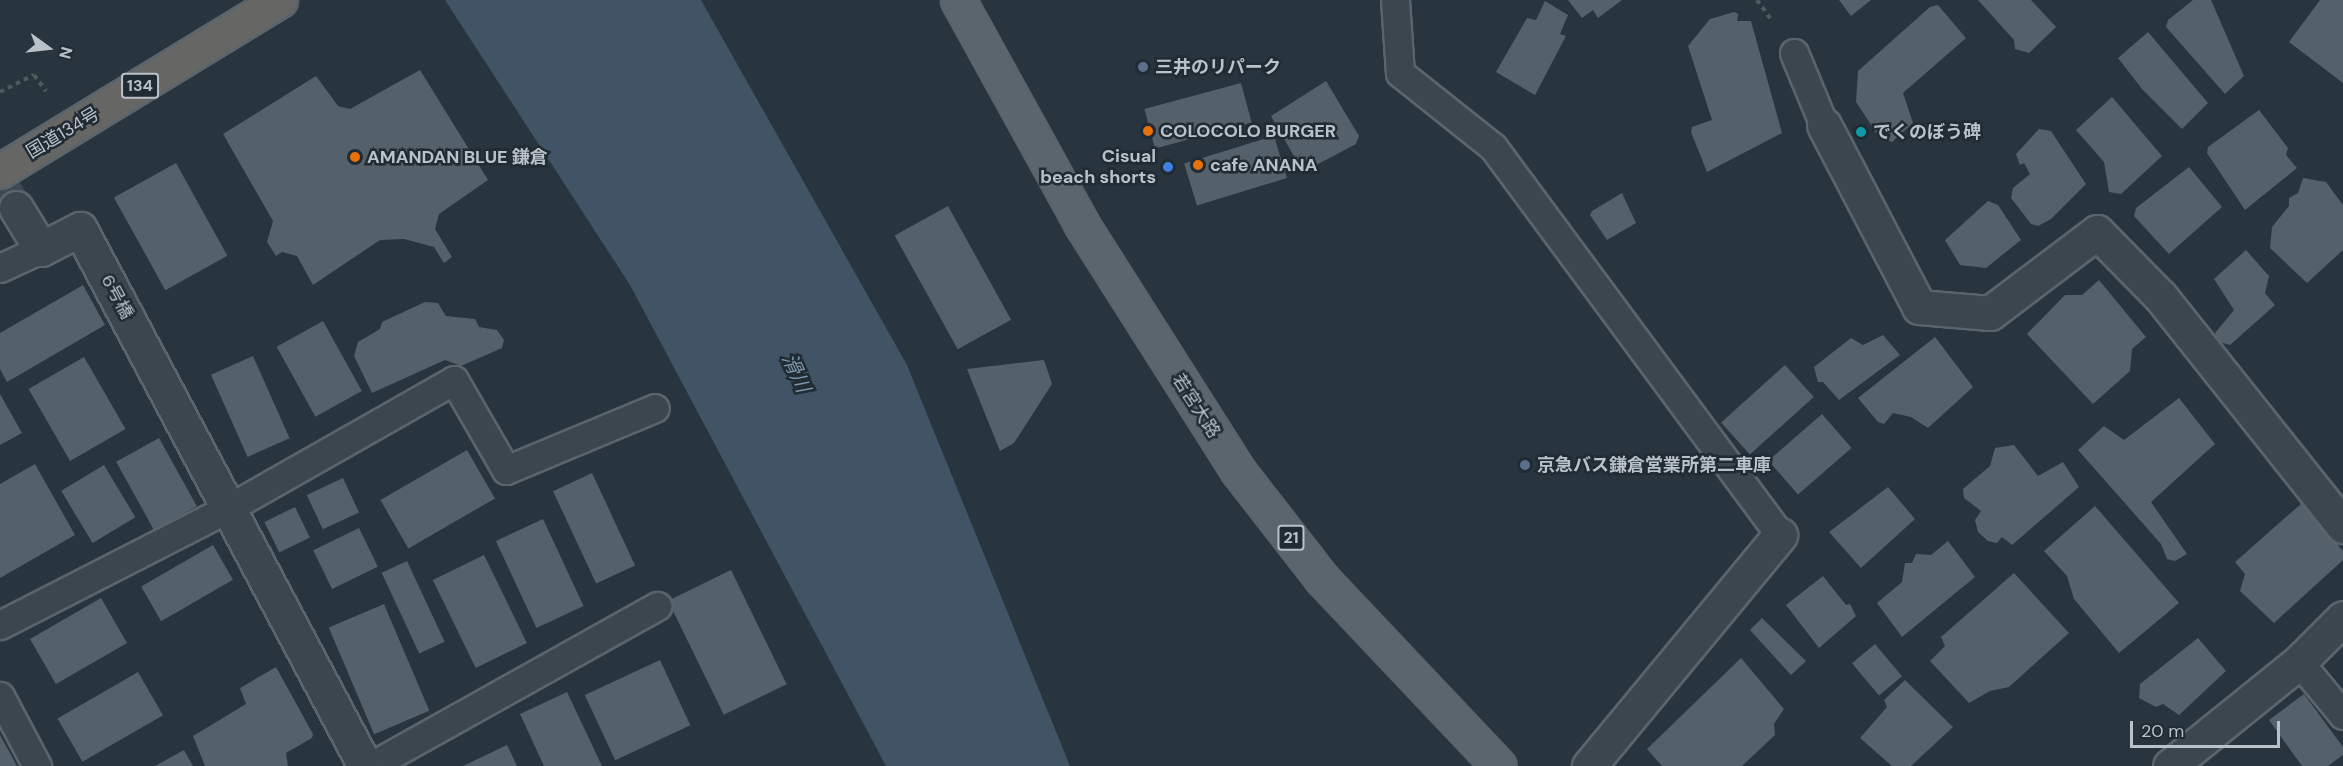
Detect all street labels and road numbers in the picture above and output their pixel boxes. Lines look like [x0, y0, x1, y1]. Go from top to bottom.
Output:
road number: 134 [120, 73, 160, 99]
street label: 国道134号 [23, 103, 103, 163]
street label: 6号橋 [96, 271, 138, 323]
street label: 若宮大路 [1167, 370, 1225, 442]
road number: 21 [1276, 525, 1306, 551]

